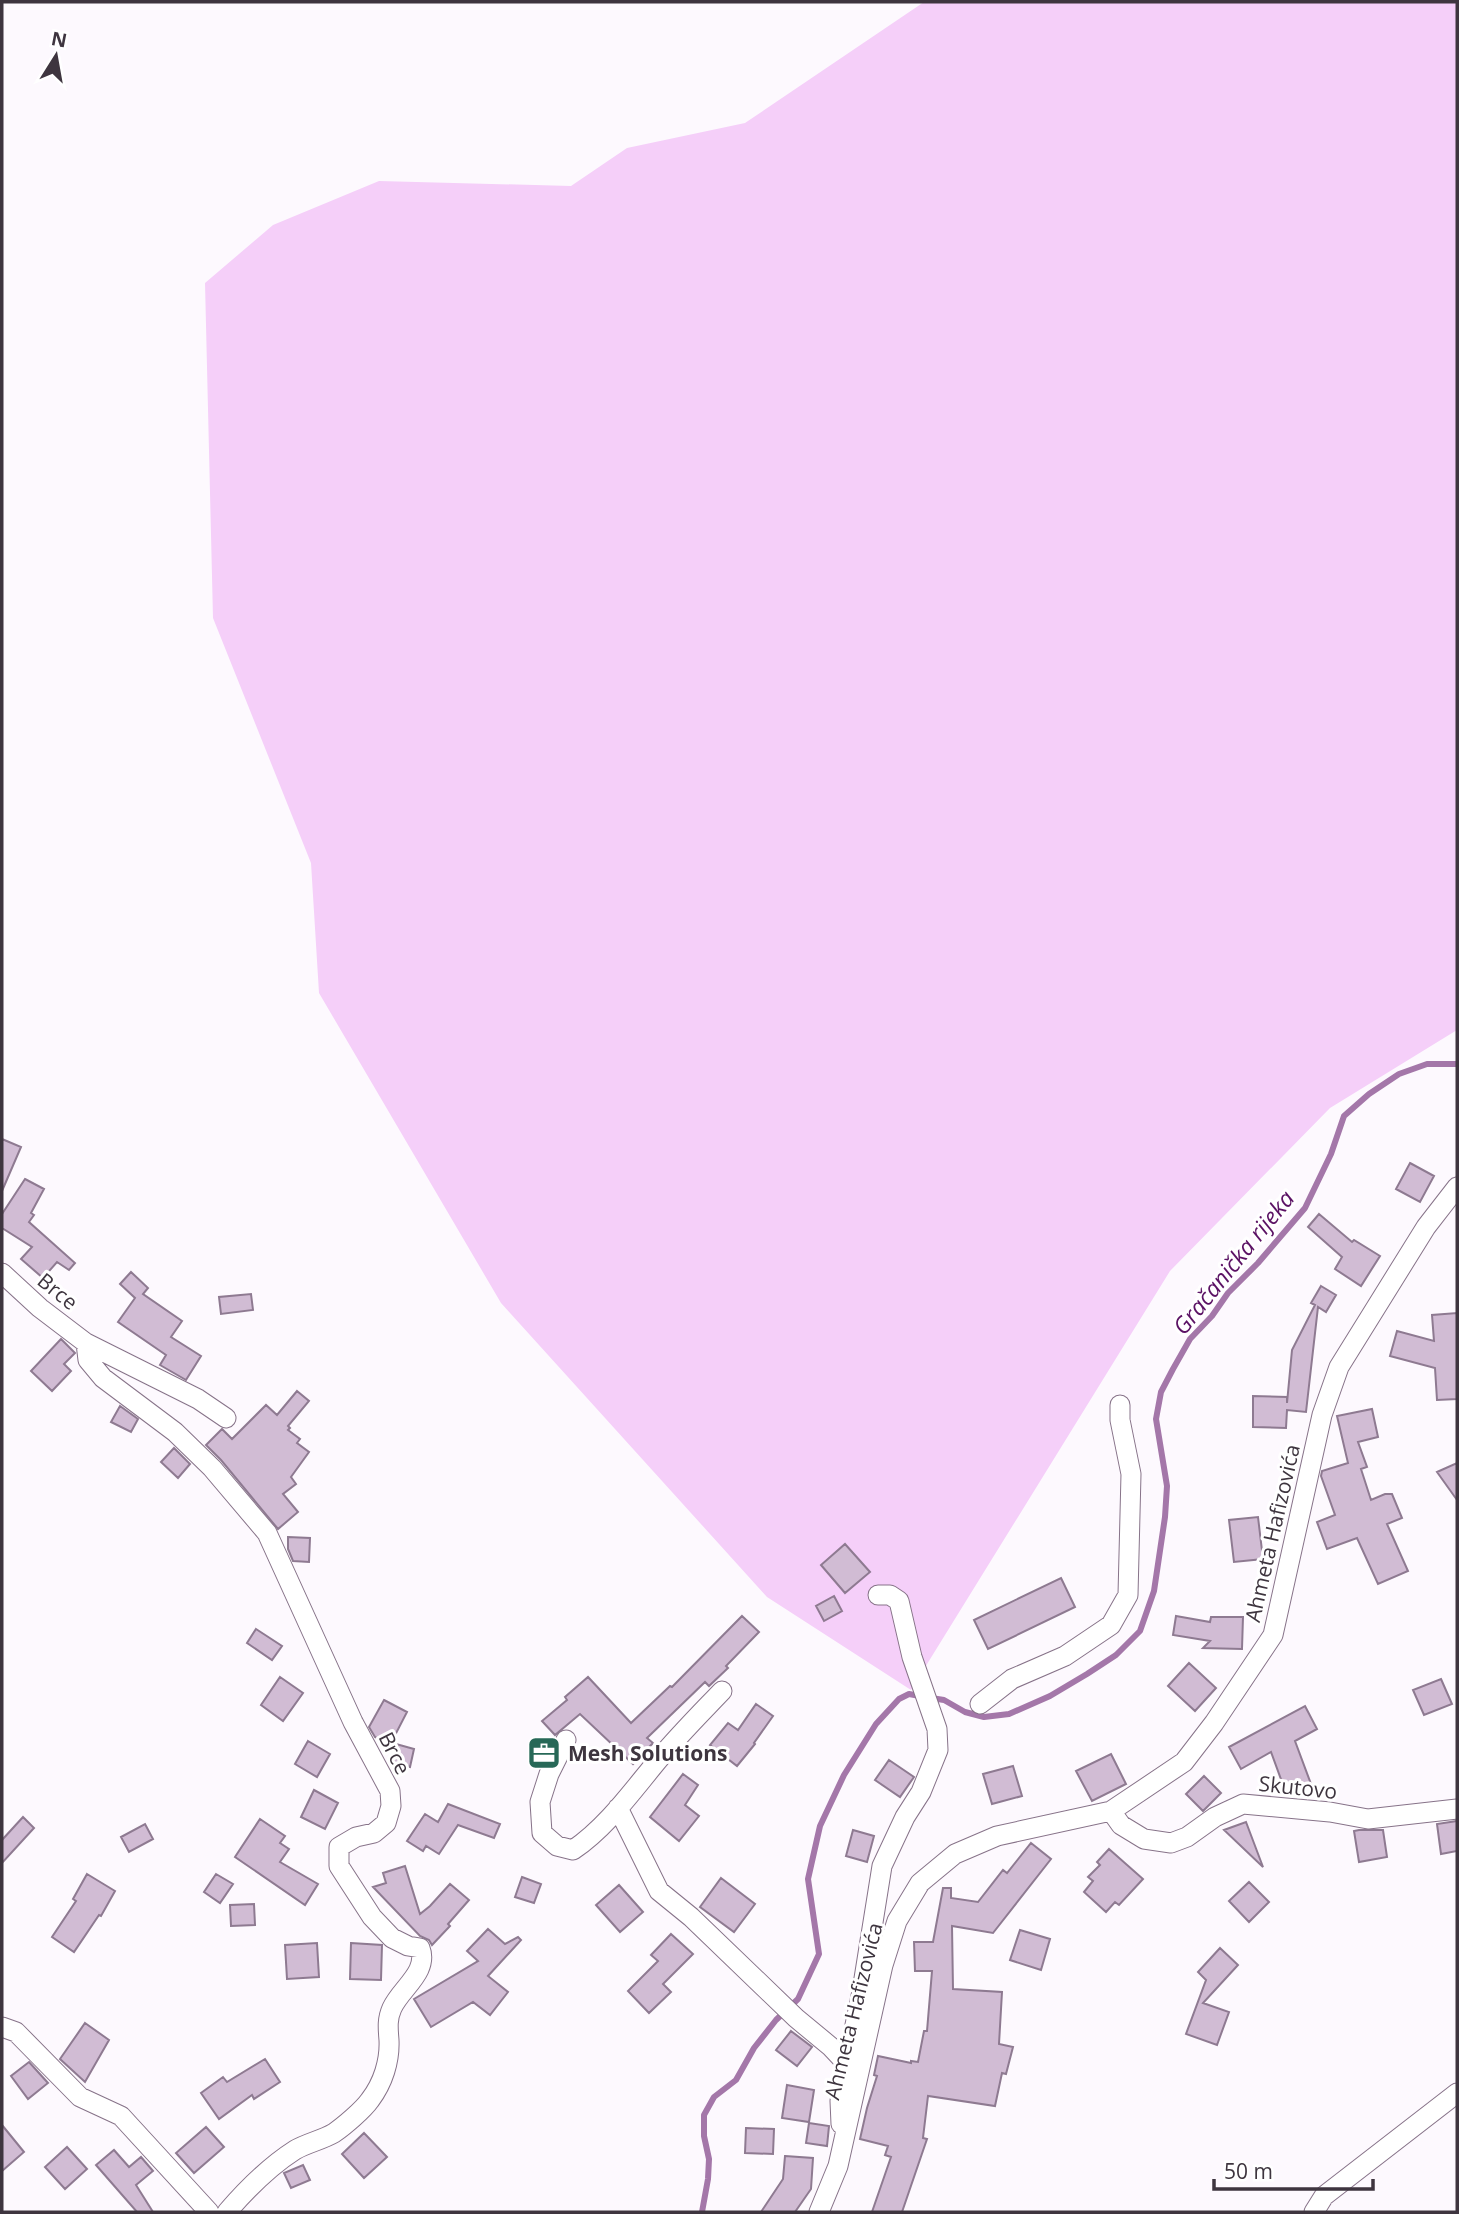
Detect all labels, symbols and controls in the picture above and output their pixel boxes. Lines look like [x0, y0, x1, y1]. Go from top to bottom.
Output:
north arrow [21, 21, 91, 91]
text: N [49, 25, 69, 54]
water label: Gračanička rijeka [1165, 1183, 1301, 1341]
street label: Brce [32, 1266, 84, 1316]
street label: Ahmeta Hafizovića [1238, 1441, 1306, 1625]
street label: Brce [373, 1727, 417, 1779]
office icon: Mesh Solutions [525, 1734, 563, 1772]
place label: Mesh Solutions [568, 1739, 727, 1767]
street label: Skutovo [1257, 1769, 1339, 1805]
street label: Ahmeta Hafizovića [817, 1920, 889, 2102]
scale bar [1214, 2148, 1373, 2192]
text: 50 m [1224, 2157, 1273, 2185]

